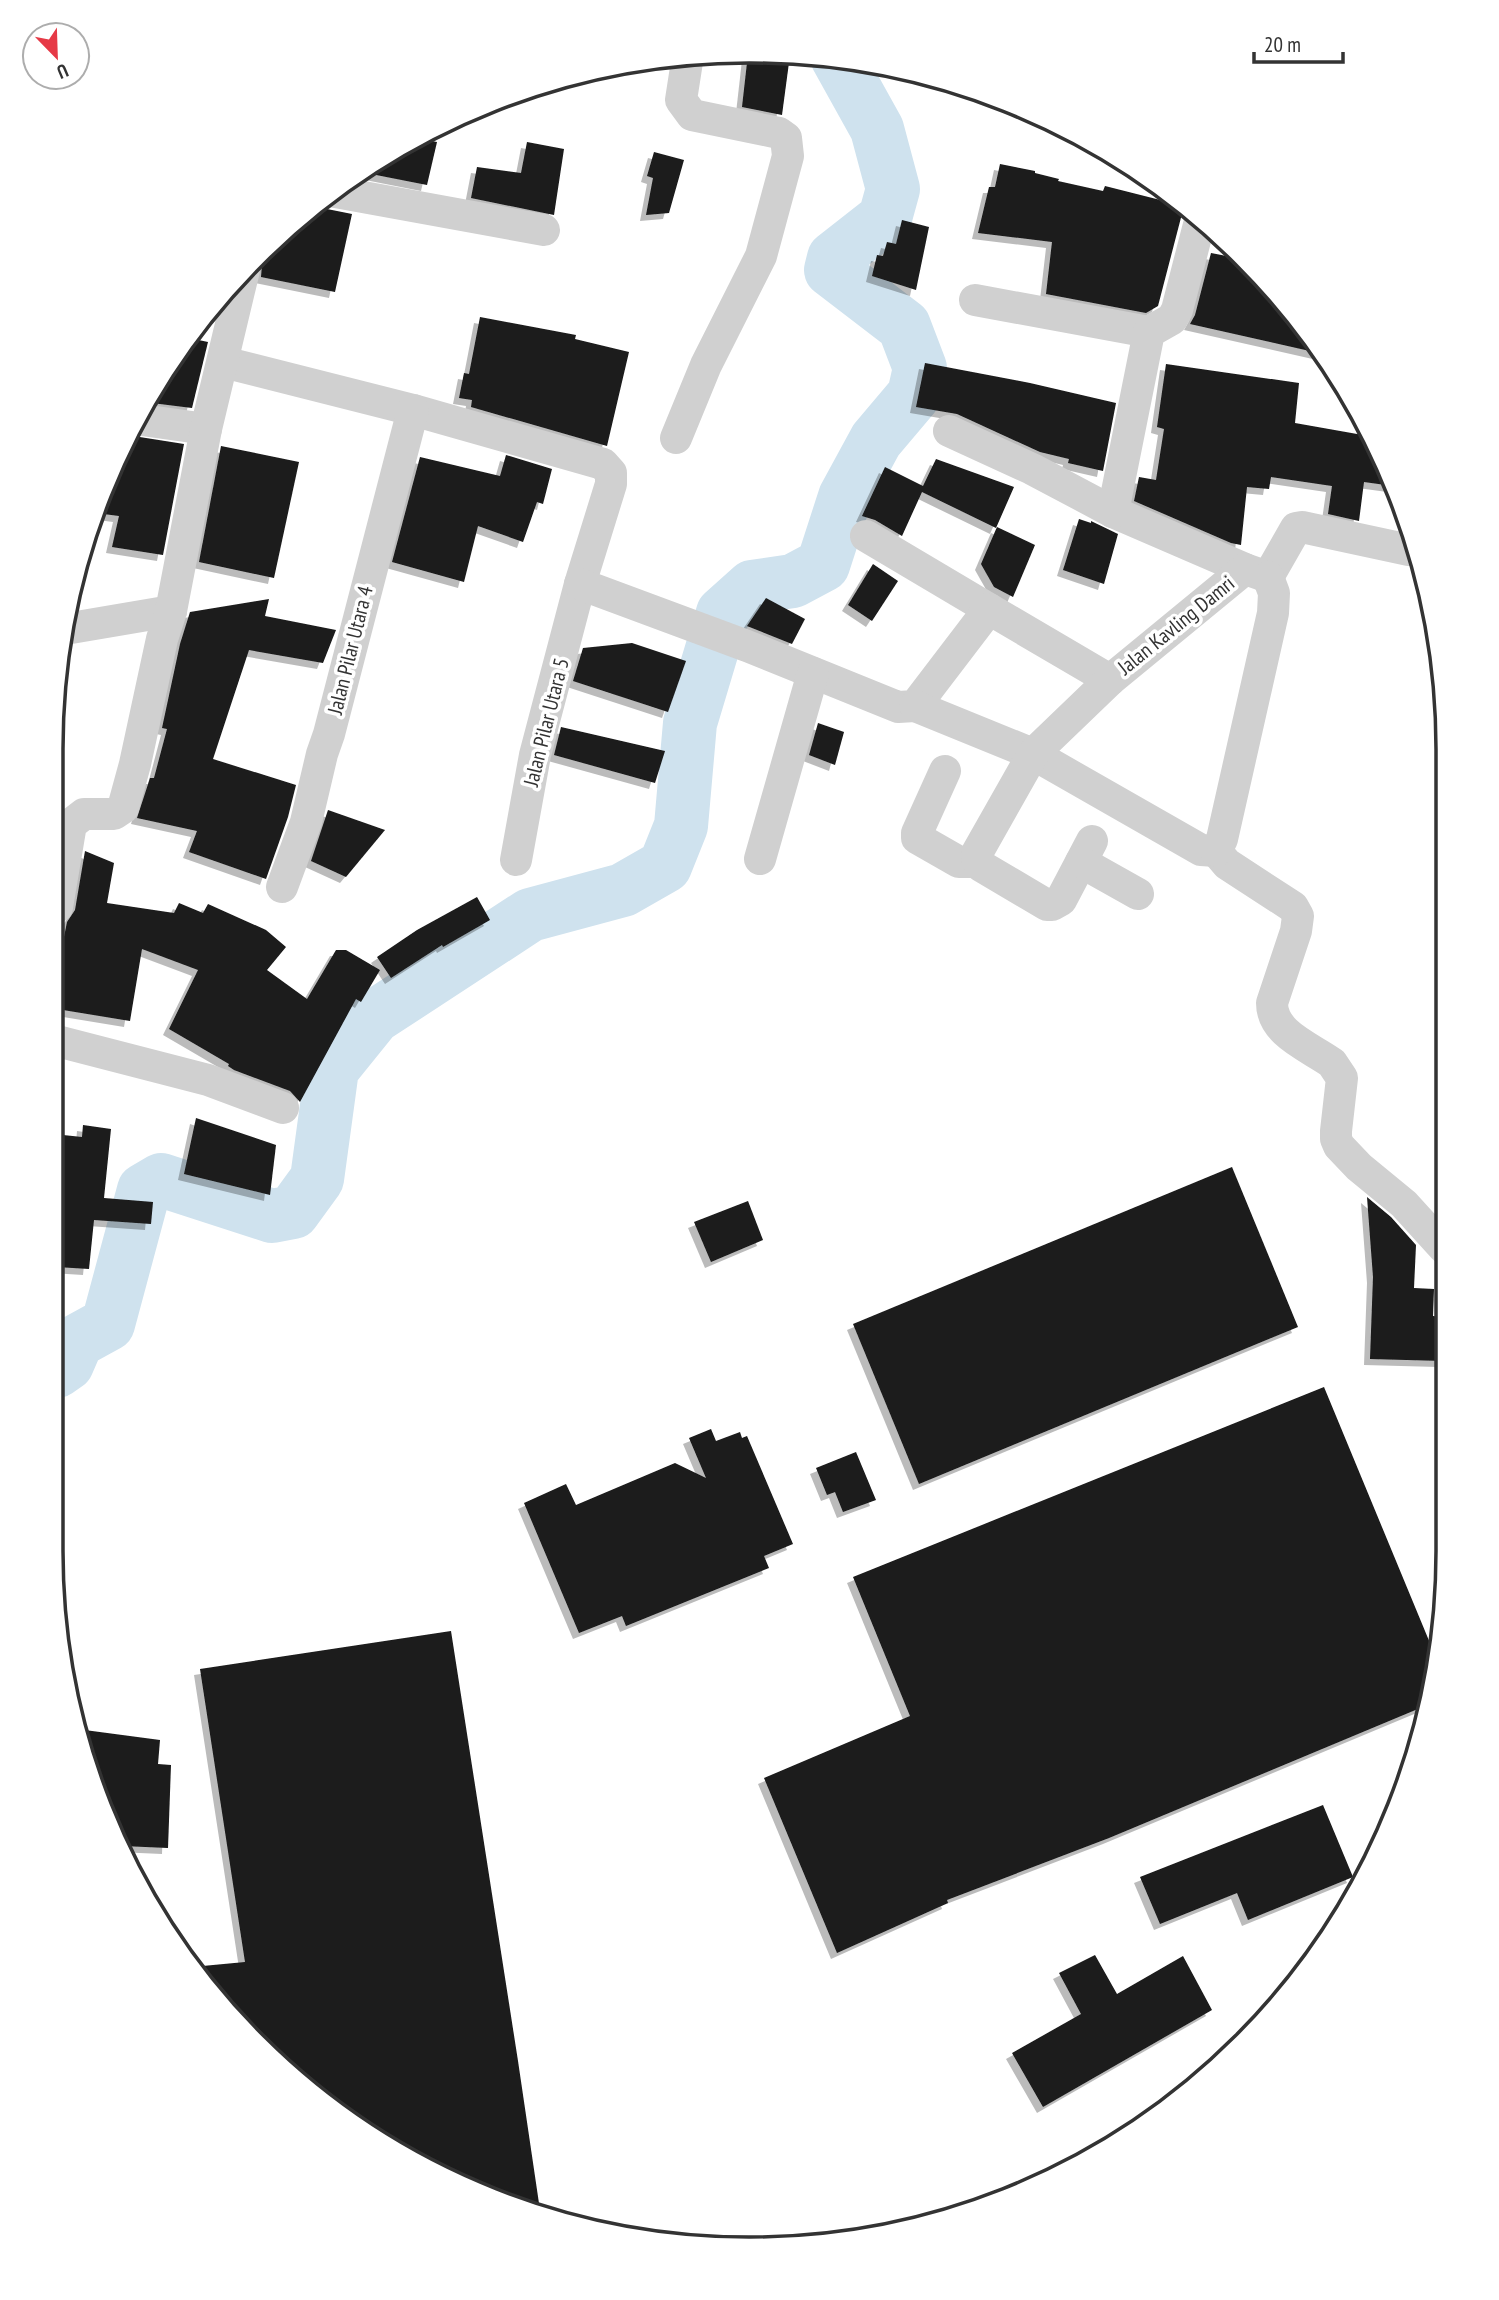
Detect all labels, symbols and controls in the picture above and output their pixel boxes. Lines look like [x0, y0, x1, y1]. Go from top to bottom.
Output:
north arrow [21, 21, 91, 91]
scale bar [1254, 21, 1343, 65]
text: 20 m [1264, 31, 1301, 58]
text: U [53, 59, 72, 85]
street label: Jalan Kavling Damri [1111, 570, 1240, 681]
street label: Jalan Pilar Utara 4 [321, 583, 379, 718]
street label: Jalan Pilar Utara 5 [517, 655, 575, 790]

